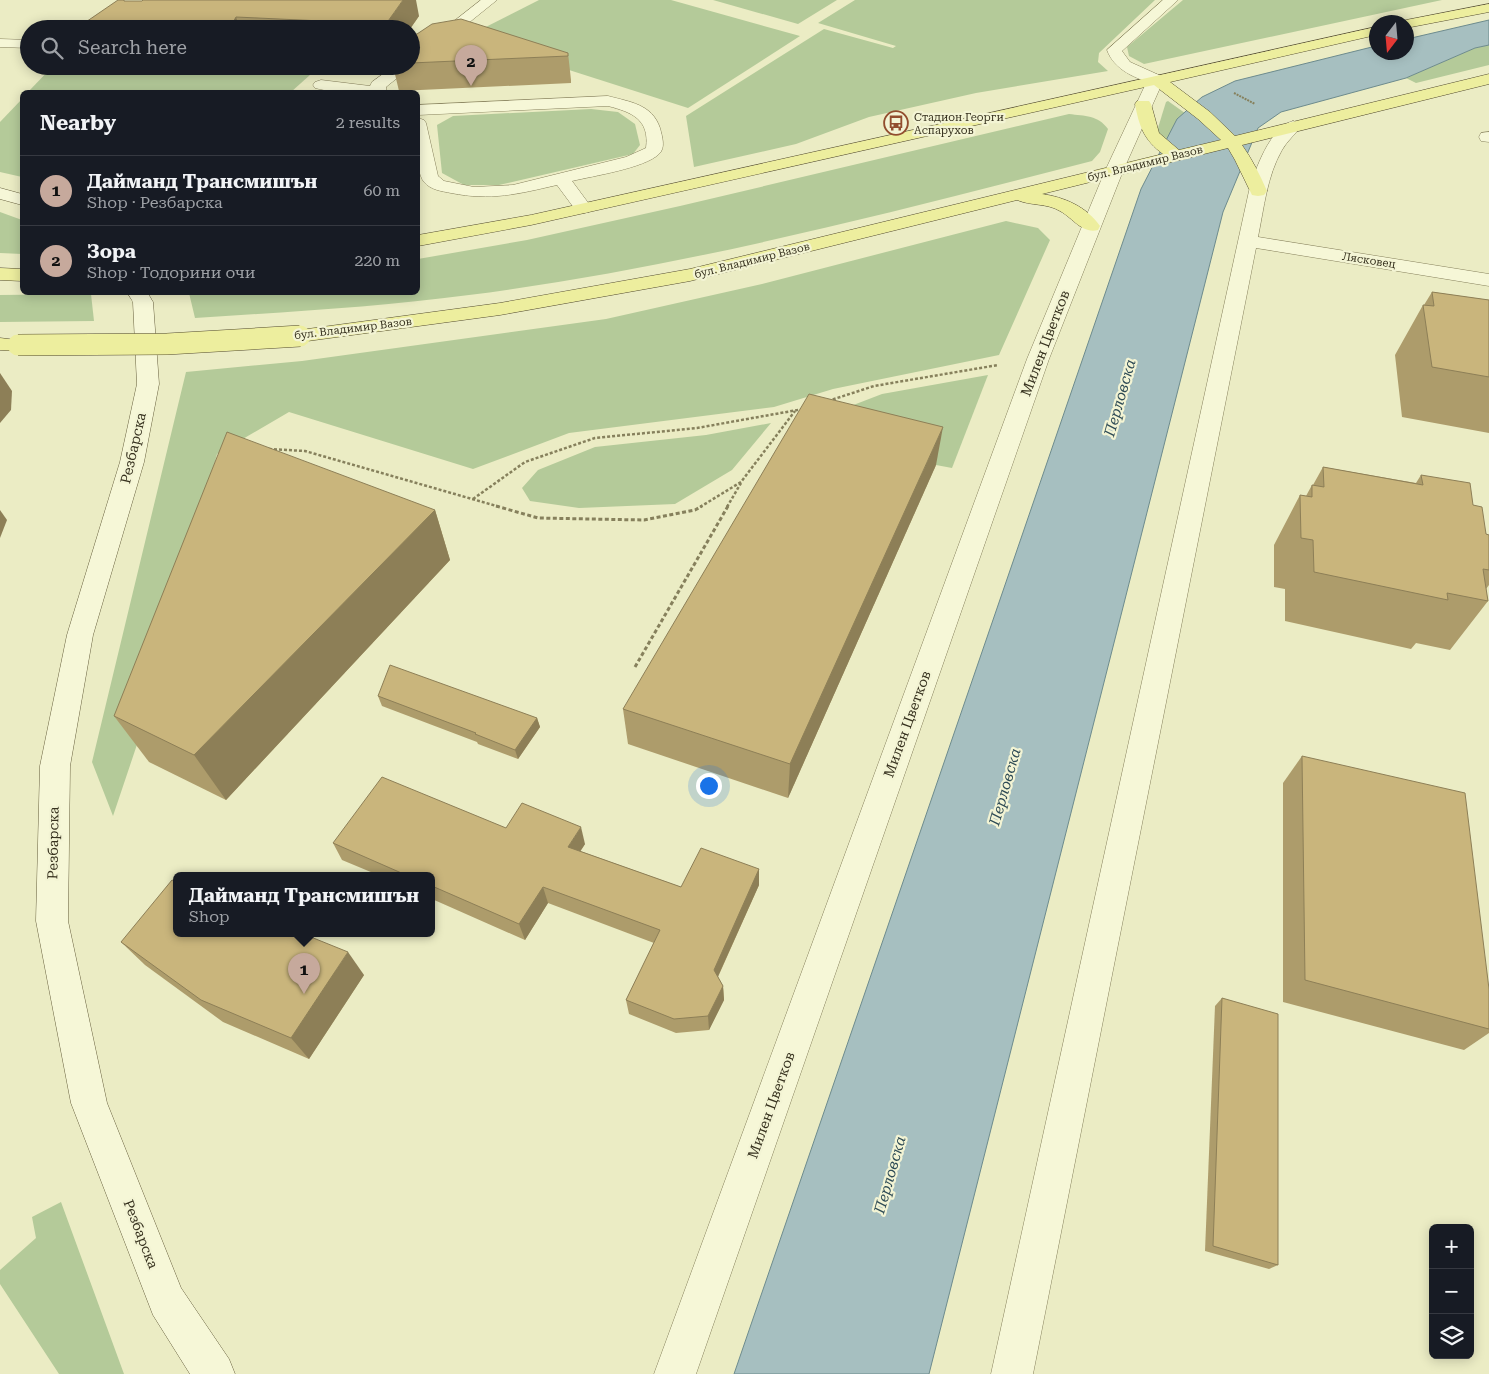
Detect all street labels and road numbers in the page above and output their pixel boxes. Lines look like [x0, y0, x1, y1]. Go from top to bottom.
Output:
street label: бул. Владимир Вазов [1086, 143, 1204, 184]
street label: бул. Владимир Вазов [693, 240, 811, 281]
street label: Лясковец [1341, 250, 1397, 271]
street label: Милен Цветков [1017, 288, 1073, 398]
street label: бул. Владимир Вазов [294, 315, 413, 342]
street label: Резбарска [117, 410, 149, 485]
street label: Милен Цветков [880, 669, 934, 779]
street label: Резбарска [44, 806, 62, 879]
street label: Милен Цветков [744, 1050, 798, 1160]
street label: Резбарска [121, 1197, 162, 1271]

